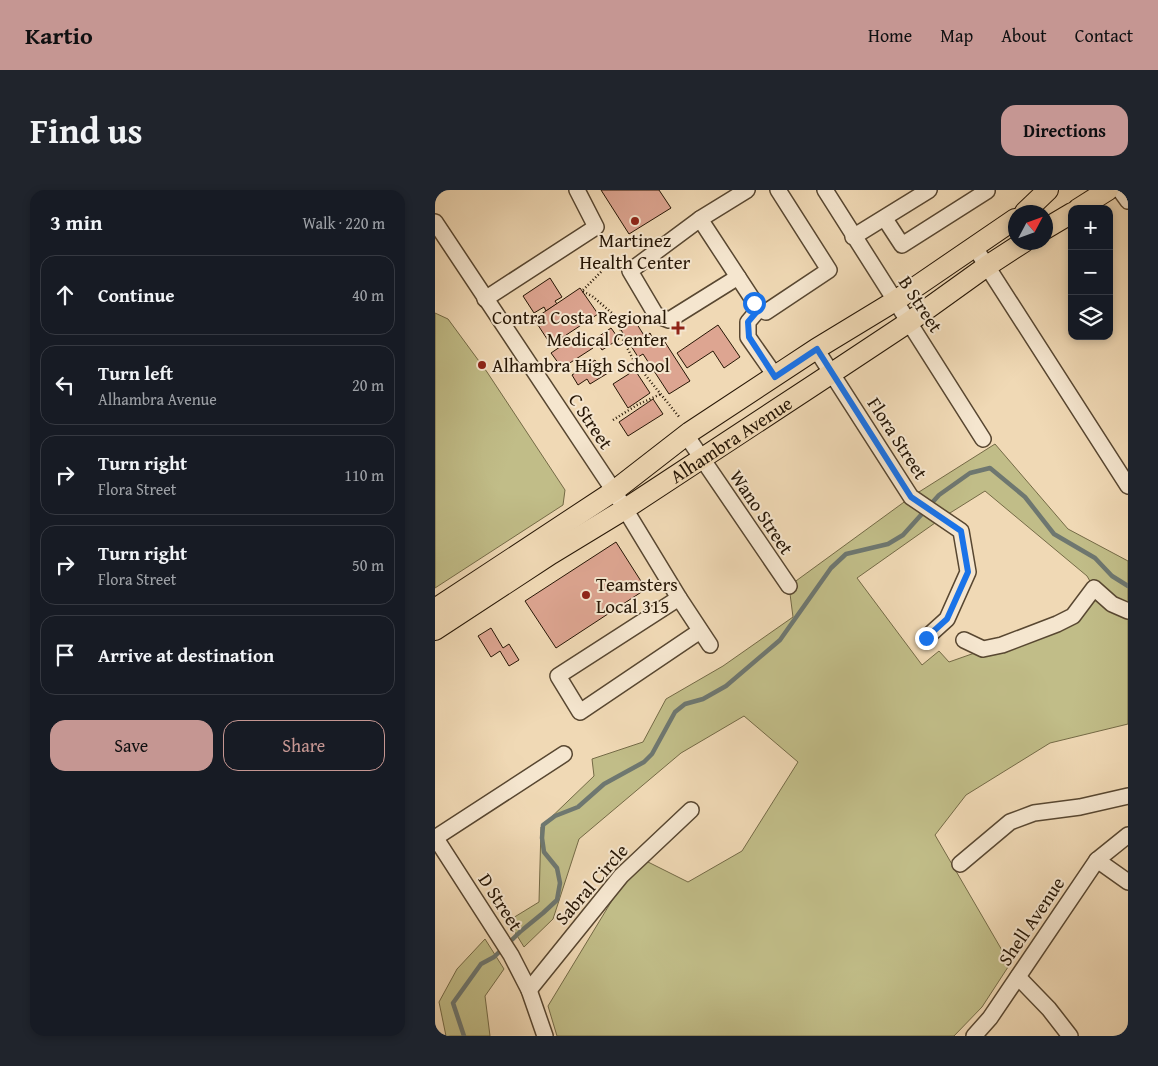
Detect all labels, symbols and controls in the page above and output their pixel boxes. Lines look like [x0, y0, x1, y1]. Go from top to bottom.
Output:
text: Kartio [25, 18, 93, 53]
text: Home [868, 22, 912, 49]
text: Map [940, 22, 973, 49]
text: About [1001, 22, 1047, 49]
text: Contact [1075, 22, 1133, 49]
text: Find us [30, 105, 143, 156]
button: Directions [1001, 105, 1128, 156]
north arrow [1008, 205, 1053, 250]
map controls [1068, 205, 1113, 340]
button: + [1068, 205, 1113, 250]
text: 3 min [50, 207, 102, 238]
text: Walk · 220 m [302, 211, 385, 235]
marker: Martinez Health Center [629, 215, 641, 227]
place label: Martinez Health Center [580, 226, 691, 276]
button: − [1068, 250, 1113, 295]
street label: B Street [892, 270, 950, 338]
icon: ahead [51, 281, 79, 309]
text: Continue [98, 281, 175, 309]
text: 40 m [352, 283, 384, 307]
route start [743, 292, 766, 315]
button: layers [1068, 295, 1113, 340]
place label: Contra Costa Regional Medical Center [492, 303, 667, 353]
marker: Contra Costa Regional Medical Center [671, 321, 685, 335]
place label: Alhambra High School [492, 351, 670, 379]
text: Turn left [98, 359, 173, 387]
marker: Alhambra High School [476, 359, 488, 371]
icon: left [51, 371, 79, 399]
text: 20 m [352, 373, 384, 397]
text: Alhambra Avenue [98, 387, 217, 411]
street label: C Street [562, 387, 620, 455]
street label: Alhambra Avenue [664, 389, 798, 490]
street label: Flora Street [861, 391, 935, 485]
text: Turn right [98, 449, 187, 477]
icon: right [51, 461, 79, 489]
text: 110 m [344, 463, 384, 487]
street label: Wano Street [723, 464, 801, 560]
text: Flora Street [98, 477, 176, 501]
text: Turn right [98, 539, 187, 567]
icon: right [51, 551, 79, 579]
text: 50 m [352, 553, 384, 577]
text: Flora Street [98, 567, 176, 591]
place label: Teamsters Local 315 [596, 570, 678, 620]
marker: Teamsters Local 315 [580, 589, 592, 601]
route end [915, 627, 938, 650]
icon: arrive [51, 641, 79, 669]
text: Arrive at destination [98, 641, 274, 669]
button: Save [50, 720, 213, 771]
button: Share [223, 720, 385, 771]
street label: Sabral Circle [548, 837, 634, 931]
street label: D Street [472, 868, 530, 937]
street label: Shell Avenue [991, 871, 1071, 971]

